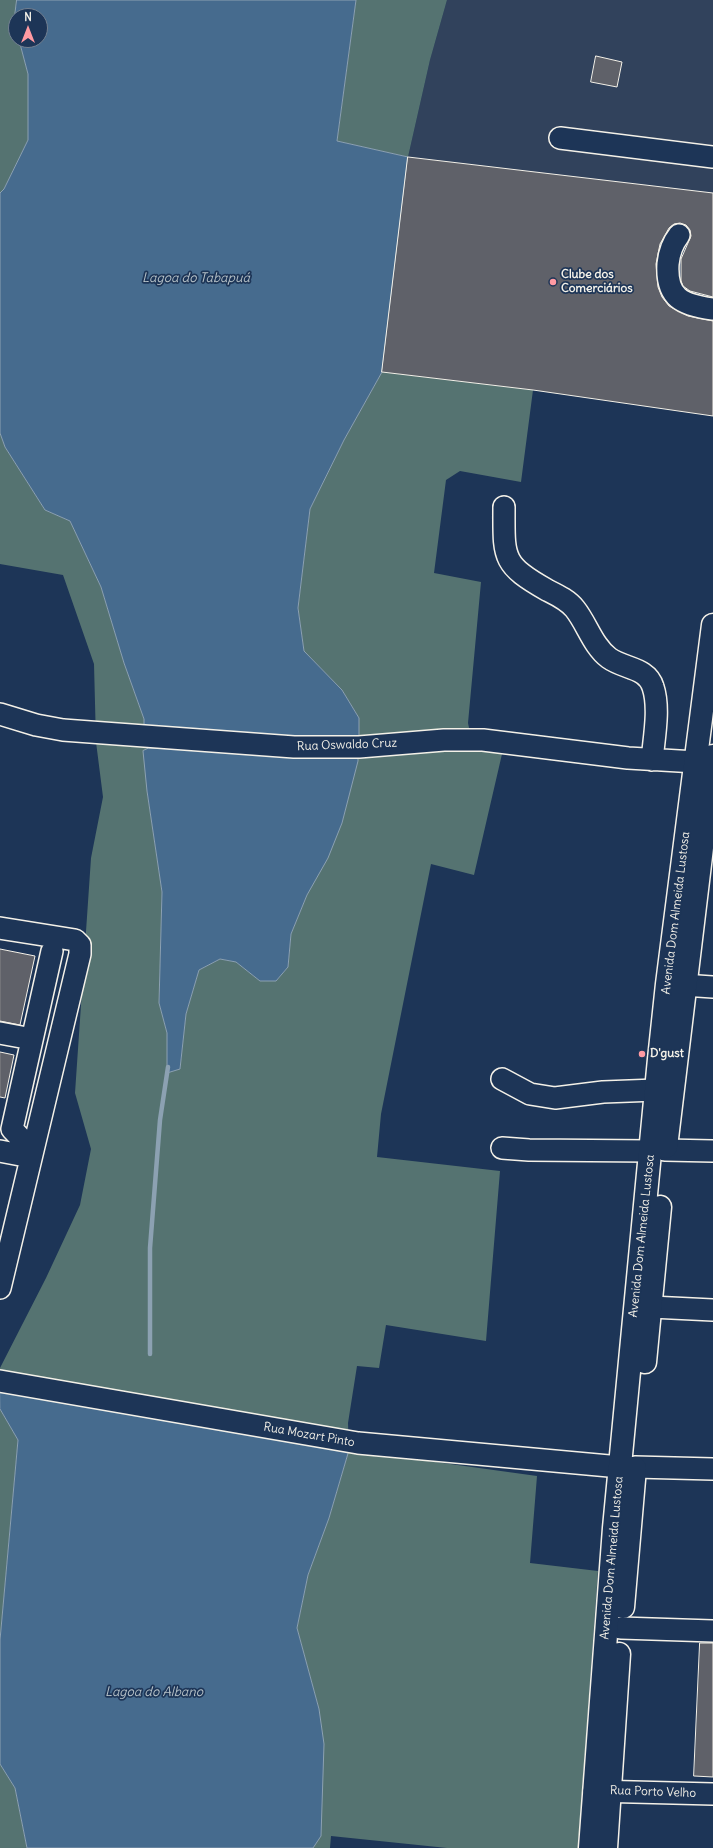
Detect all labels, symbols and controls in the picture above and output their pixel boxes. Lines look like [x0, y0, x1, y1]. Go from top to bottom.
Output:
north arrow [8, 8, 48, 48]
text: N [24, 10, 32, 24]
place label: Clube dos Comerciários [561, 268, 633, 296]
water label: Lagoa do Tabapuá [142, 270, 250, 286]
marker: Clube dos Comerciários [548, 277, 558, 287]
street label: Rua Oswaldo Cruz [297, 736, 397, 754]
street label: Avenida Dom Almeida Lustosa [659, 831, 693, 995]
place label: D'gust [650, 1047, 684, 1061]
marker: D'gust [637, 1049, 647, 1059]
street label: Avenida Dom Almeida Lustosa [626, 1154, 658, 1318]
street label: Rua Mozart Pinto [262, 1420, 356, 1450]
street label: Avenida Dom Almeida Lustosa [598, 1476, 626, 1640]
water label: Lagoa do Albano [105, 1684, 203, 1700]
street label: Rua Porto Velho [610, 1783, 696, 1801]

